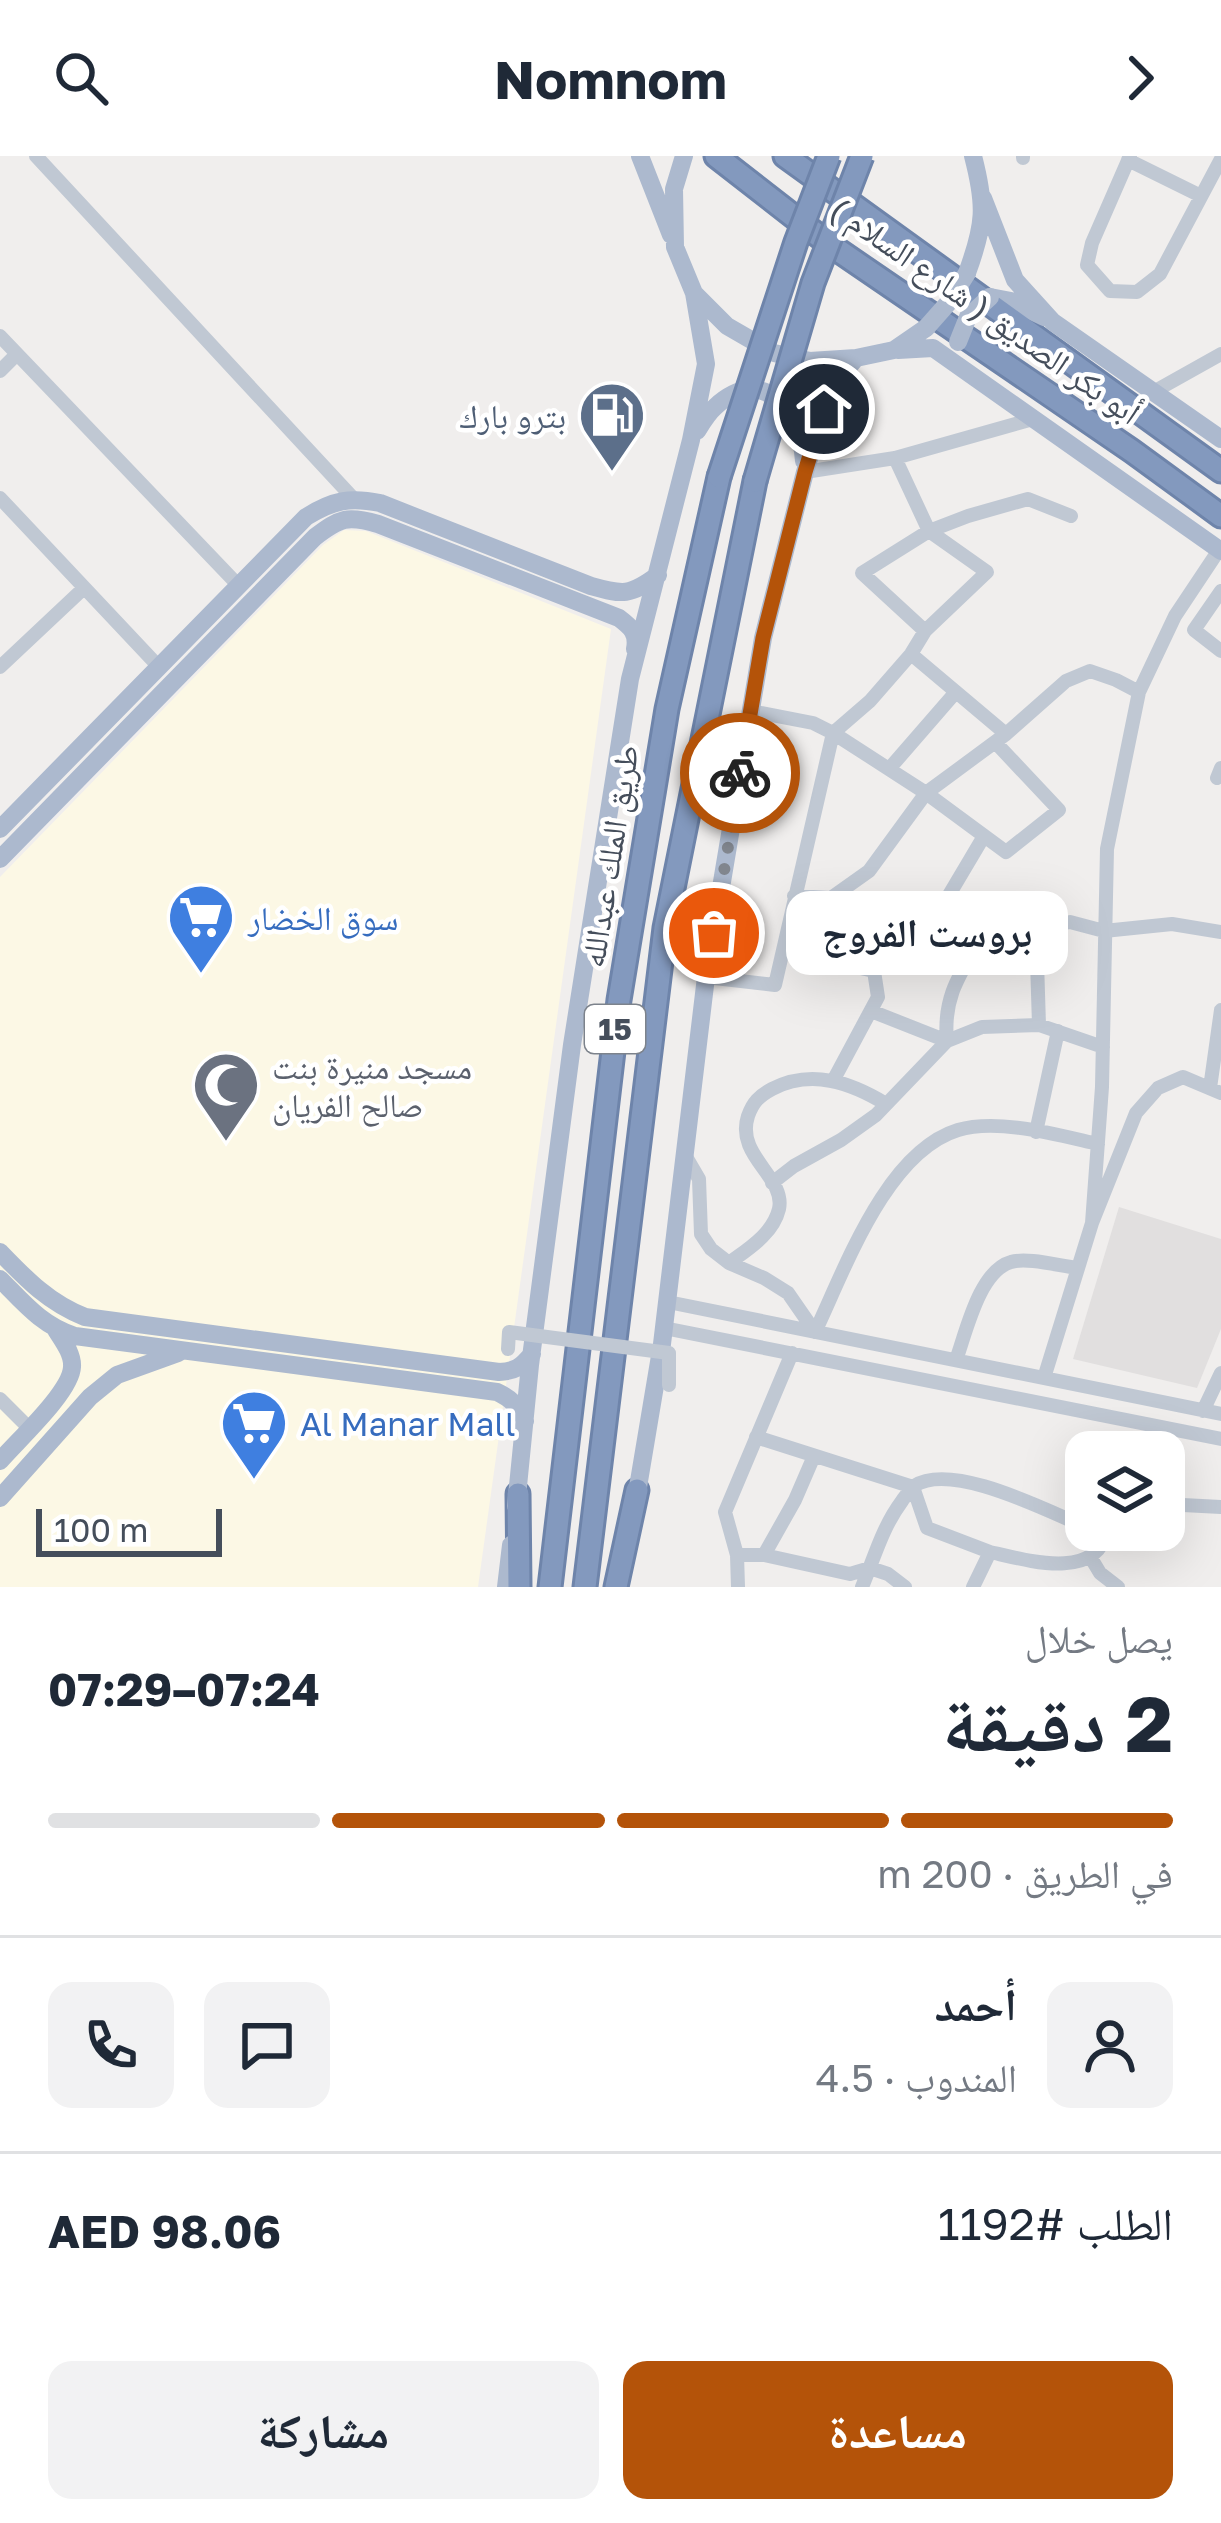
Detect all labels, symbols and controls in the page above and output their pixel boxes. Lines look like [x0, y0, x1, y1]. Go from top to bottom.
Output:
icon: search [48, 45, 114, 111]
icon: forward [1107, 45, 1173, 111]
text: Nomnom [494, 46, 727, 111]
street label: ( شارع السلام ) أبو بكر الصديق [822, 188, 1148, 434]
pin [773, 358, 875, 460]
icon: home [791, 376, 857, 442]
fuel station icon: بترو بارك [577, 380, 647, 474]
place label: بترو بارك [459, 396, 566, 435]
courier [680, 713, 800, 833]
icon: bike [707, 740, 773, 806]
street label: طريق الملك عبدالله [572, 742, 648, 970]
supermarket icon: سوق الخضار [166, 882, 236, 976]
pin [663, 882, 765, 984]
callout: بروست الفروج [786, 891, 1068, 975]
place label: سوق الخضار [247, 898, 398, 939]
icon: bag [681, 900, 747, 966]
text: بروست الفروج [822, 909, 1032, 956]
road number: 15 [585, 1005, 645, 1053]
place label: مسجد منيرة بنت صالح الفريان [272, 1047, 472, 1127]
mosque icon: مسجد منيرة بنت صالح الفريان [191, 1050, 261, 1144]
supermarket icon: Al Manar Mall [219, 1388, 289, 1482]
place label: Al Manar Mall [300, 1404, 516, 1443]
map controls [1065, 1431, 1185, 1551]
button: layers [1065, 1431, 1185, 1551]
scale bar [36, 1503, 222, 1556]
text: 100 m [54, 1510, 148, 1549]
text: يصل خلال [1025, 1615, 1173, 1662]
text: 07:24–07:29 [48, 1662, 320, 1716]
text: 2 دقيقة [942, 1676, 1173, 1769]
text: في الطريق · 200 m [877, 1850, 1173, 1897]
text: أحمد [935, 1977, 1017, 2031]
button: phone [48, 1982, 174, 2108]
button: chat [204, 1982, 330, 2108]
button: person [1047, 1982, 1173, 2108]
text: المندوب · 4.5 [816, 2054, 1017, 2101]
text: الطلب #1192 [938, 2196, 1173, 2250]
text: AED 98.06 [48, 2204, 281, 2258]
button: مشاركة [48, 2361, 599, 2499]
button: مساعدة [623, 2361, 1173, 2499]

